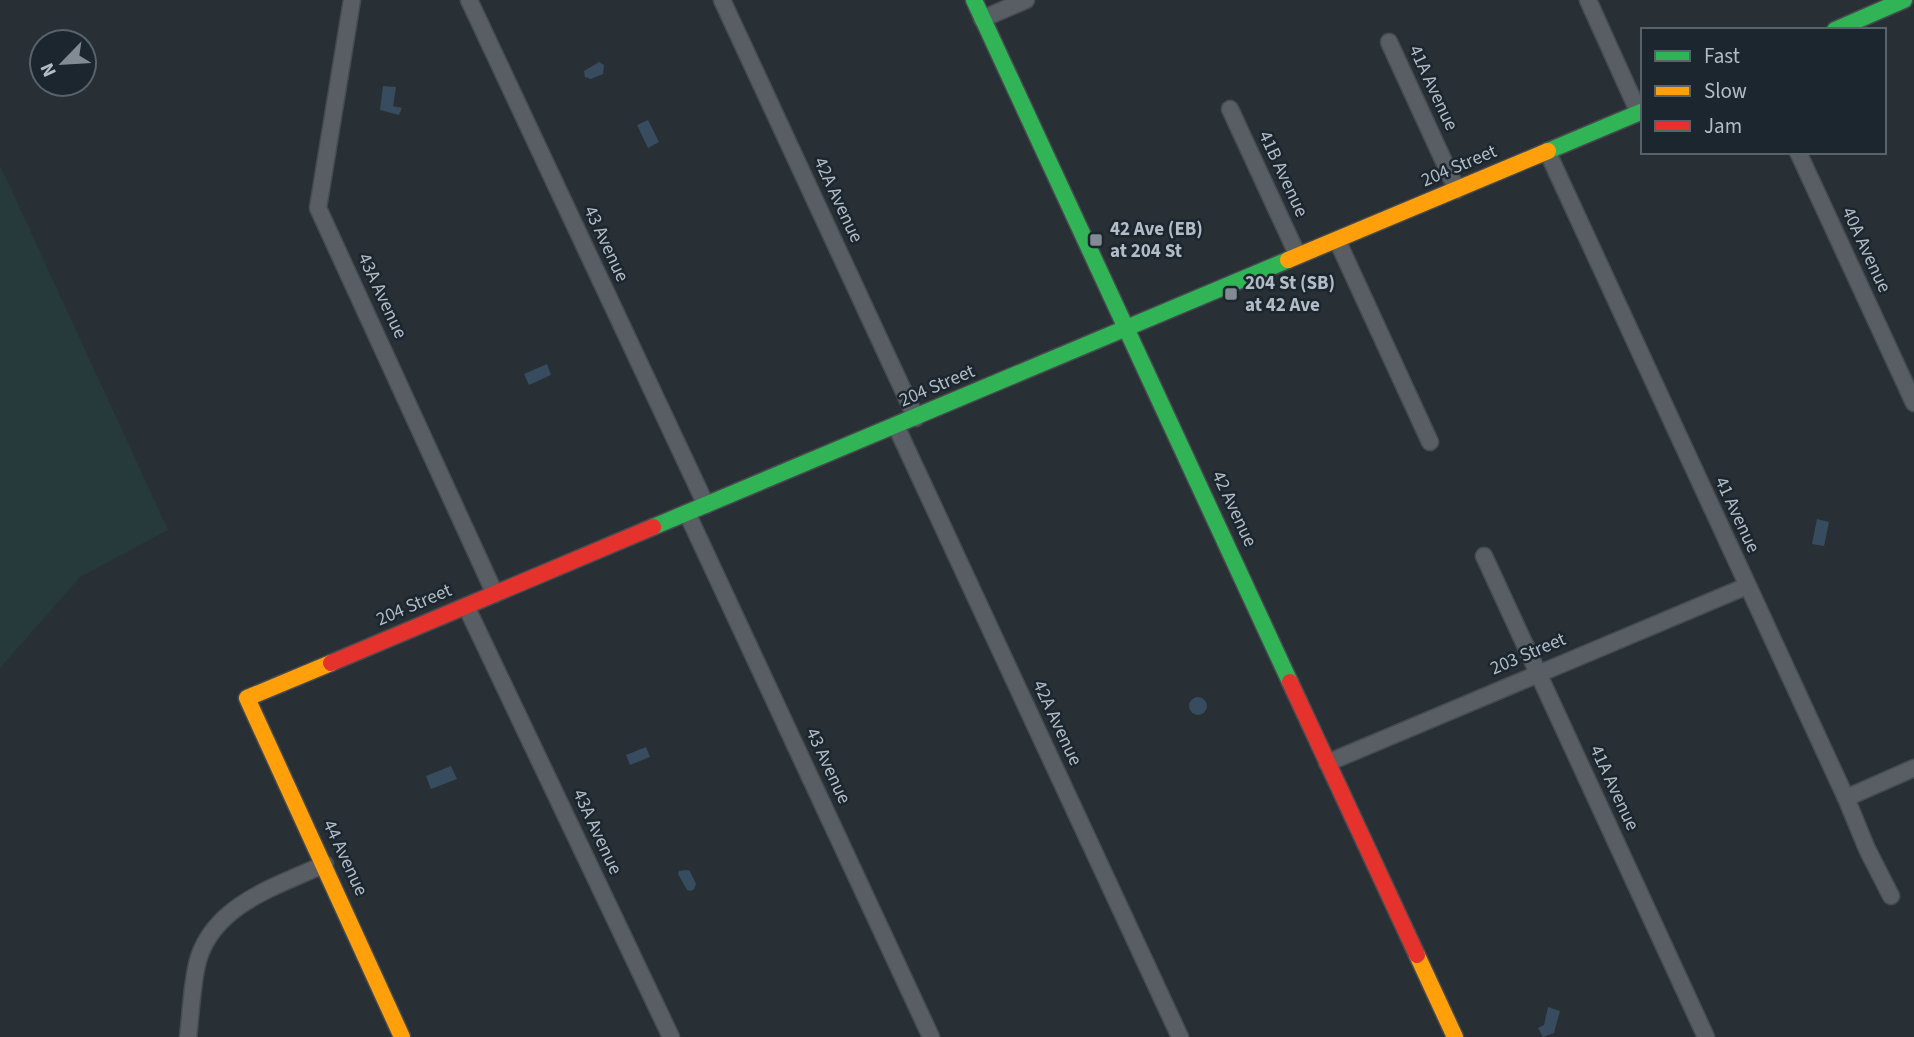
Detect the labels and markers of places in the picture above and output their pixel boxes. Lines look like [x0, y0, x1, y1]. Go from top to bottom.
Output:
place label: 42 Ave (EB) at 204 St [1110, 216, 1203, 265]
marker: 42 Ave (EB) at 204 St [1088, 232, 1104, 248]
place label: 204 St (SB) at 42 Ave [1245, 270, 1335, 319]
marker: 204 St (SB) at 42 Ave [1223, 286, 1239, 302]

